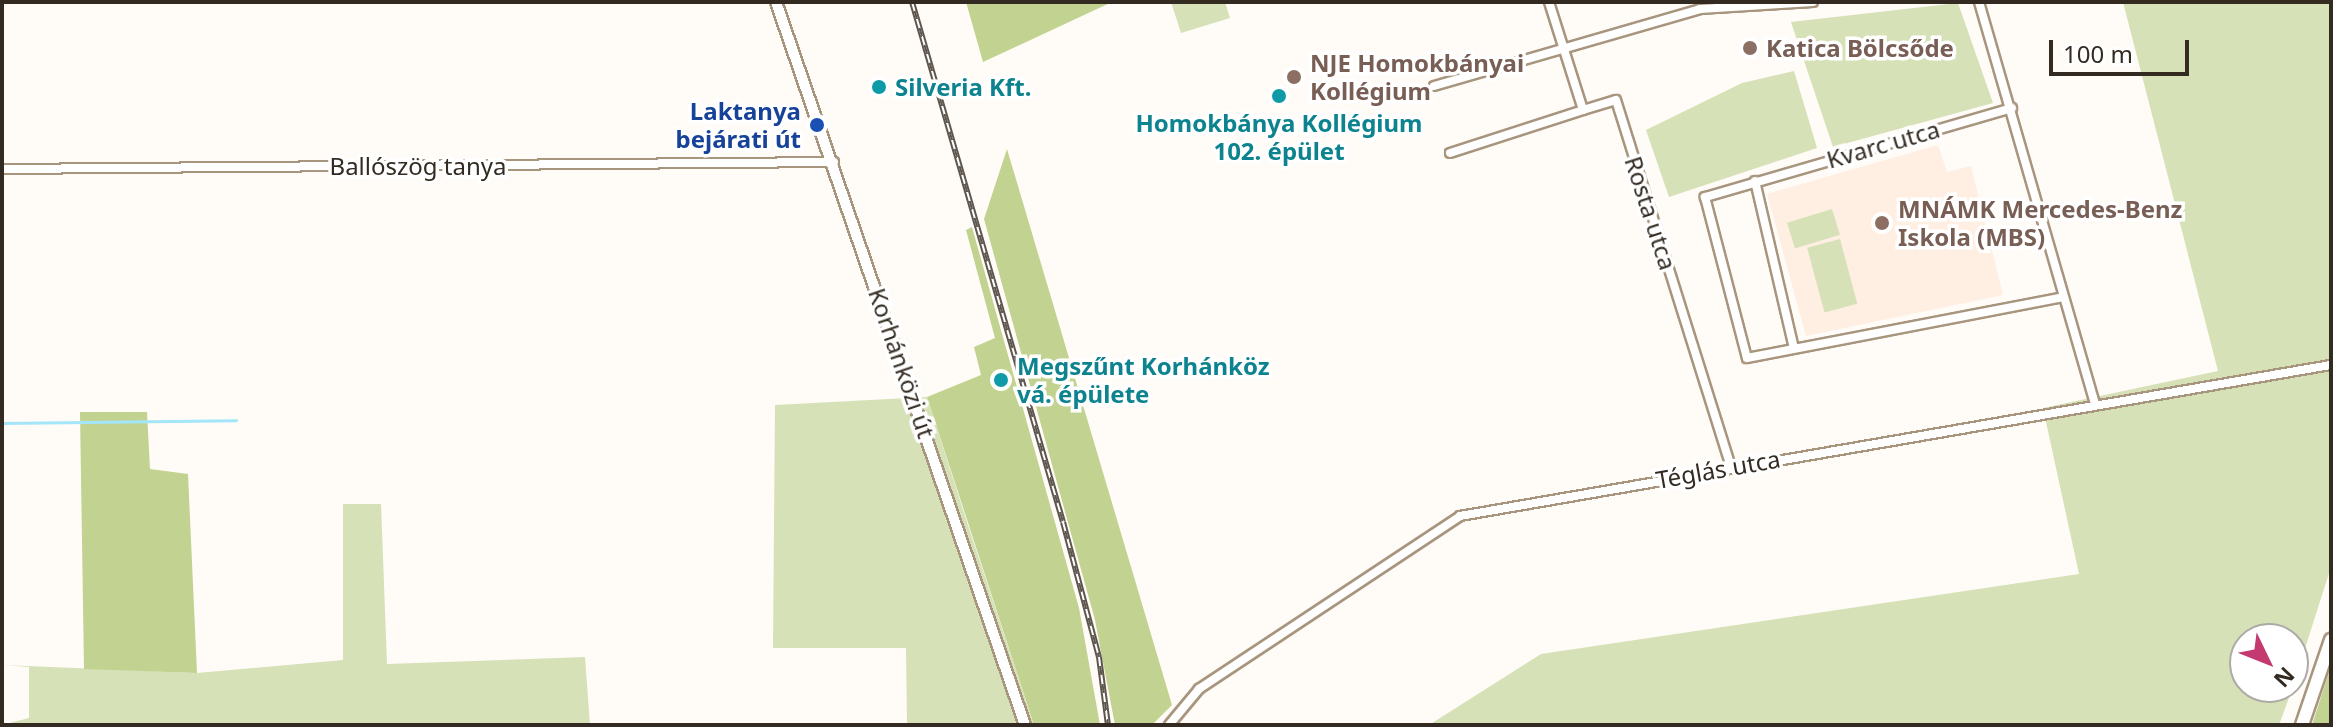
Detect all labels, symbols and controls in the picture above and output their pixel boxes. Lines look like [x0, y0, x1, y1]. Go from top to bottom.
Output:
scale bar [2053, 24, 2193, 74]
place label: Katica Bölcsőde [1766, 34, 1954, 62]
text: 100 m [2063, 37, 2133, 70]
marker: Katica Bölcsőde [1741, 39, 1759, 57]
place label: NJE Homokbányai Kollégium [1310, 49, 1524, 105]
marker: NJE Homokbányai Kollégium [1285, 68, 1303, 86]
place label: Silveria Kft. [895, 73, 1031, 101]
marker: Silveria Kft. [870, 78, 888, 96]
marker: Homokbánya Kollégium 102. épület [1270, 87, 1288, 105]
place label: Laktanya bejárati út [676, 97, 801, 153]
place label: Homokbánya Kollégium 102. épület [1135, 109, 1423, 165]
street label: Kvarc utca [1823, 114, 1943, 174]
marker: Laktanya bejárati út [808, 116, 826, 134]
street label: Ballószög tanya [330, 152, 506, 180]
street label: Rosta utca [1619, 153, 1683, 273]
place label: MNÁMK Mercedes-Benz Iskola (MBS) [1898, 195, 2182, 251]
marker: MNÁMK Mercedes-Benz Iskola (MBS) [1873, 214, 1891, 232]
street label: Korhánközi út [863, 284, 941, 442]
place label: Megszűnt Korhánköz vá. épülete [1017, 352, 1270, 408]
marker: Megszűnt Korhánköz vá. épülete [992, 371, 1010, 389]
street label: Téglás utca [1654, 444, 1782, 494]
north arrow [2229, 623, 2309, 703]
text: N [2268, 661, 2302, 695]

